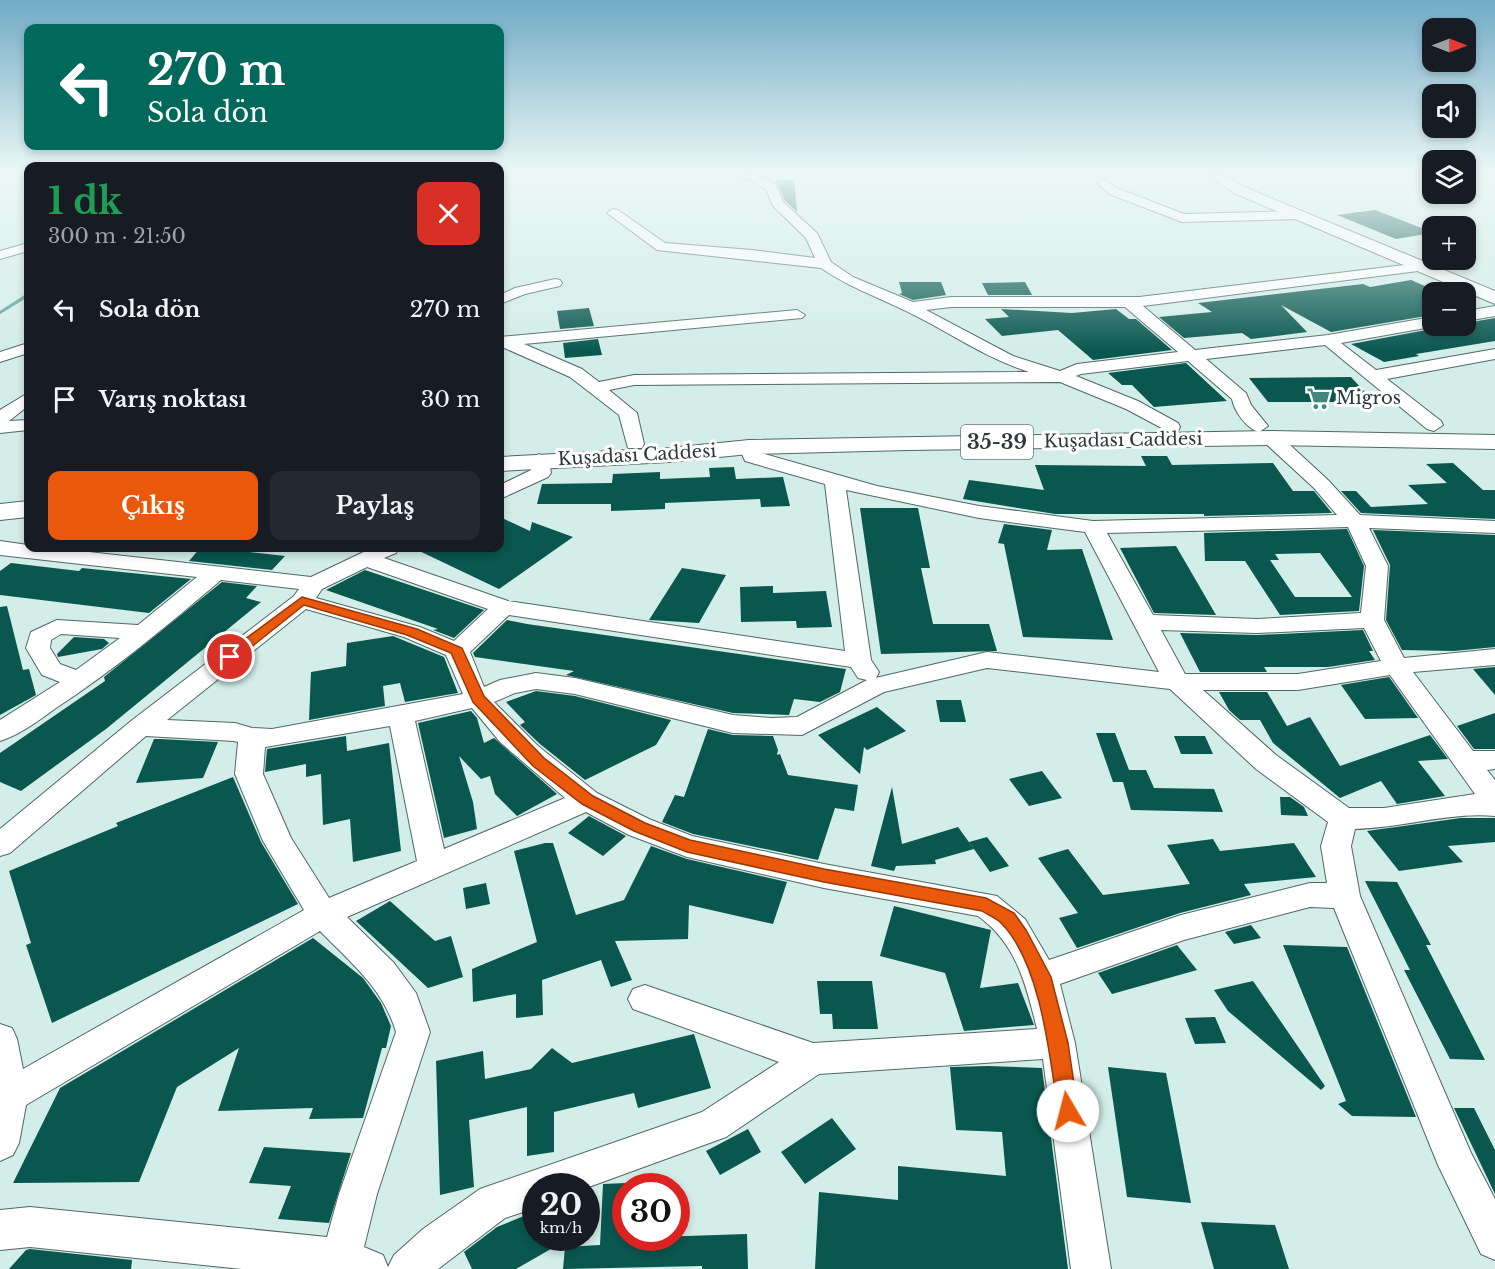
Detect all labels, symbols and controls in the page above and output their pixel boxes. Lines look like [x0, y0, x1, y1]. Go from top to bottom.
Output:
north arrow [1422, 18, 1476, 72]
map controls [1422, 18, 1476, 336]
text: 270 m [147, 44, 285, 96]
icon: left [48, 48, 126, 126]
button: sound [1422, 84, 1476, 138]
text: Sola dön [147, 96, 268, 129]
button: layers [1422, 150, 1476, 204]
text: 1 dk [48, 179, 122, 224]
button: close [417, 182, 480, 245]
button: + [1422, 216, 1476, 270]
text: 300 m · 21:50 [48, 224, 186, 248]
button: − [1422, 282, 1476, 336]
icon: left [48, 293, 81, 326]
text: Sola dön [99, 296, 200, 323]
text: 270 m [410, 296, 480, 323]
icon: arrive [48, 383, 81, 416]
supermarket icon: Migros [1305, 385, 1331, 411]
text: Varış noktası [99, 386, 247, 413]
text: 30 m [421, 386, 480, 413]
place label: Migros [1336, 387, 1401, 409]
road number: 35-39 [961, 425, 1033, 459]
street label: Kuşadası Caddesi [1043, 428, 1203, 452]
street label: Kuşadası Caddesi [557, 440, 717, 470]
button: Çıkış [48, 471, 258, 540]
button: Paylaş [270, 471, 480, 540]
pin [204, 631, 255, 682]
icon: arrive [213, 640, 246, 673]
position arrow [1036, 1079, 1100, 1143]
speed limit sign: 30 [612, 1173, 690, 1251]
text: 20 [540, 1186, 582, 1223]
text: km/h [540, 1218, 582, 1237]

